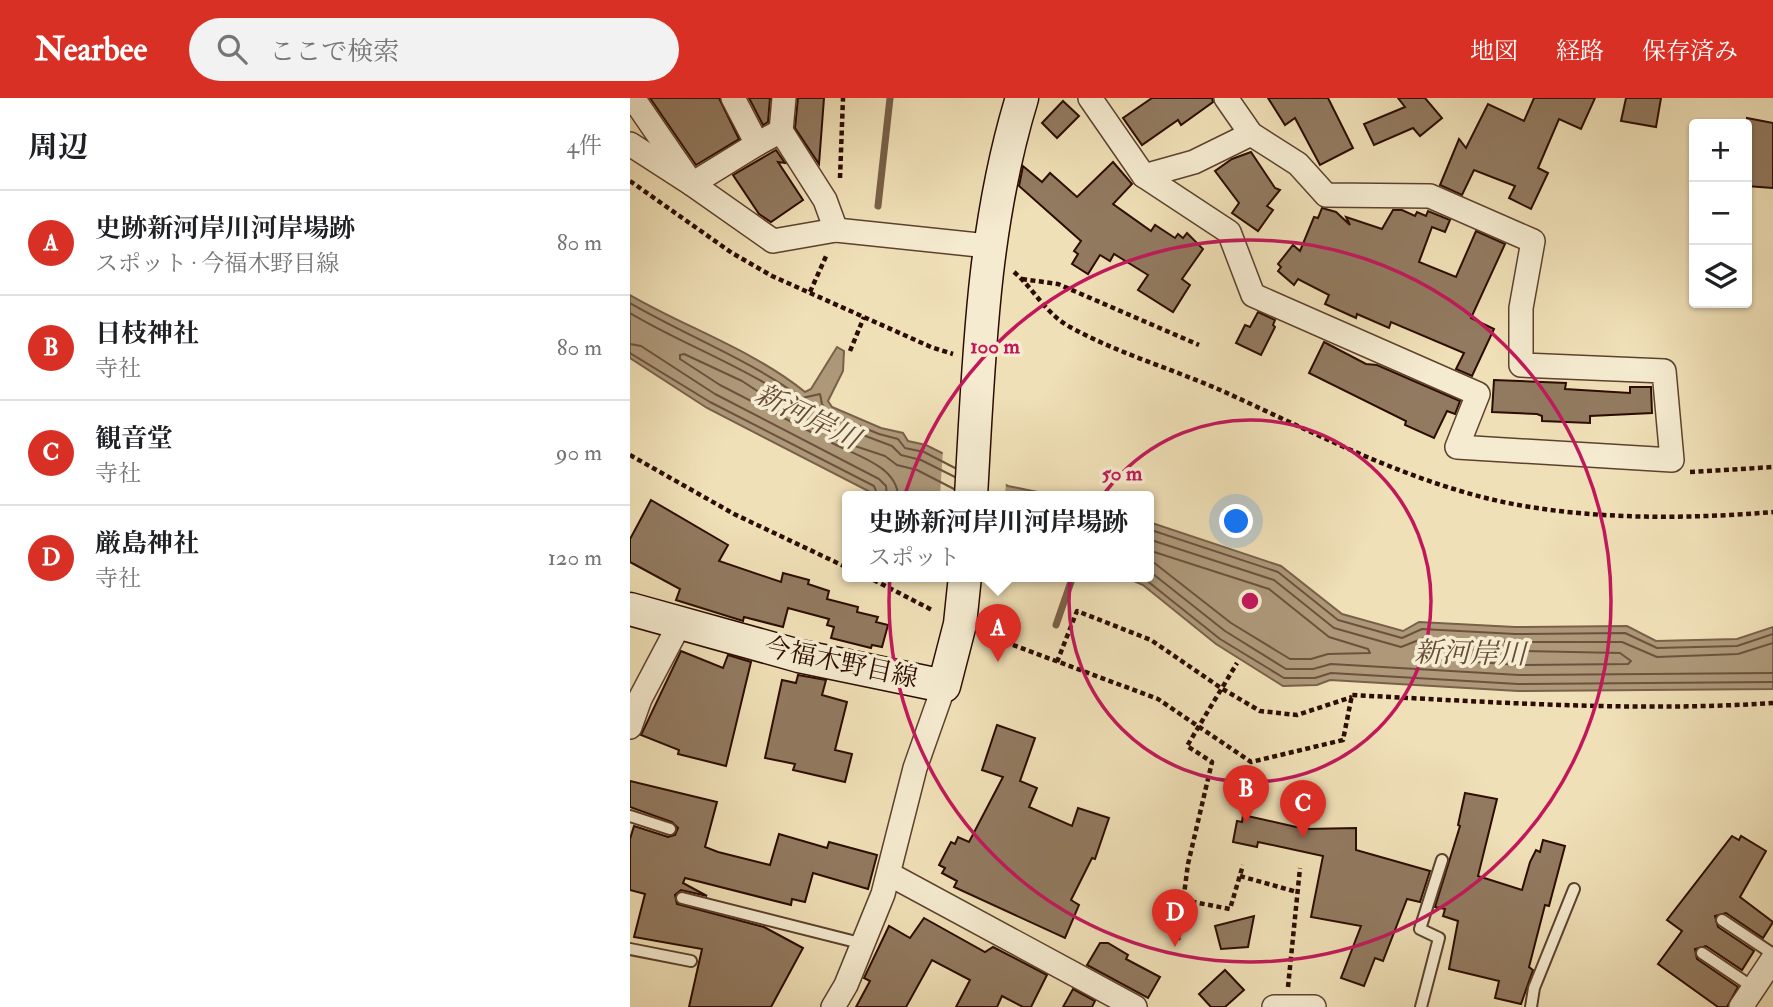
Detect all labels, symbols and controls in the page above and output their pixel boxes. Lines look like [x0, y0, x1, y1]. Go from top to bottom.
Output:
search box [189, 18, 679, 81]
text: Nearbee [35, 29, 147, 70]
icon: search [213, 30, 251, 68]
text: ここで検索 [269, 36, 399, 68]
text: 地図 [1470, 36, 1518, 67]
text: 経路 [1556, 36, 1604, 67]
text: 保存済み [1642, 36, 1738, 67]
map controls [1689, 119, 1752, 308]
button: + [1689, 119, 1752, 182]
text: 周辺 [28, 129, 88, 166]
text: 4件 [567, 131, 602, 160]
button: − [1689, 182, 1752, 245]
text: 史跡新河岸川河岸場跡 [95, 213, 355, 245]
text: A [44, 228, 58, 257]
text: 80 m [557, 228, 602, 257]
button: layers [1689, 245, 1752, 308]
text: スポット · 今福木野目線 [95, 249, 339, 278]
text: 日枝神社 [95, 318, 199, 350]
text: B [43, 333, 59, 362]
text: 80 m [557, 333, 602, 362]
text: 100 m [970, 333, 1021, 360]
text: 寺社 [95, 354, 141, 383]
water label: 新河岸川 [749, 377, 868, 459]
text: 観音堂 [95, 423, 173, 455]
text: C [43, 438, 59, 467]
text: 90 m [556, 438, 602, 467]
text: 寺社 [95, 459, 141, 488]
text: 50 m [1102, 460, 1143, 487]
popup [842, 491, 1154, 582]
your location [1219, 504, 1253, 538]
text: 史跡新河岸川河岸場跡 [868, 507, 1128, 539]
text: 厳島神社 [95, 528, 199, 560]
text: D [42, 543, 60, 572]
text: 120 m [548, 543, 602, 572]
text: スポット [868, 543, 960, 572]
text: 寺社 [95, 564, 141, 593]
centre of rings [1238, 589, 1262, 613]
pin: A [975, 604, 1021, 662]
street label: 今福木野目線 [761, 631, 921, 695]
water label: 新河岸川 [1414, 636, 1529, 673]
pin: B [1223, 765, 1269, 823]
pin: C [1280, 780, 1326, 838]
pin: D [1152, 889, 1198, 947]

